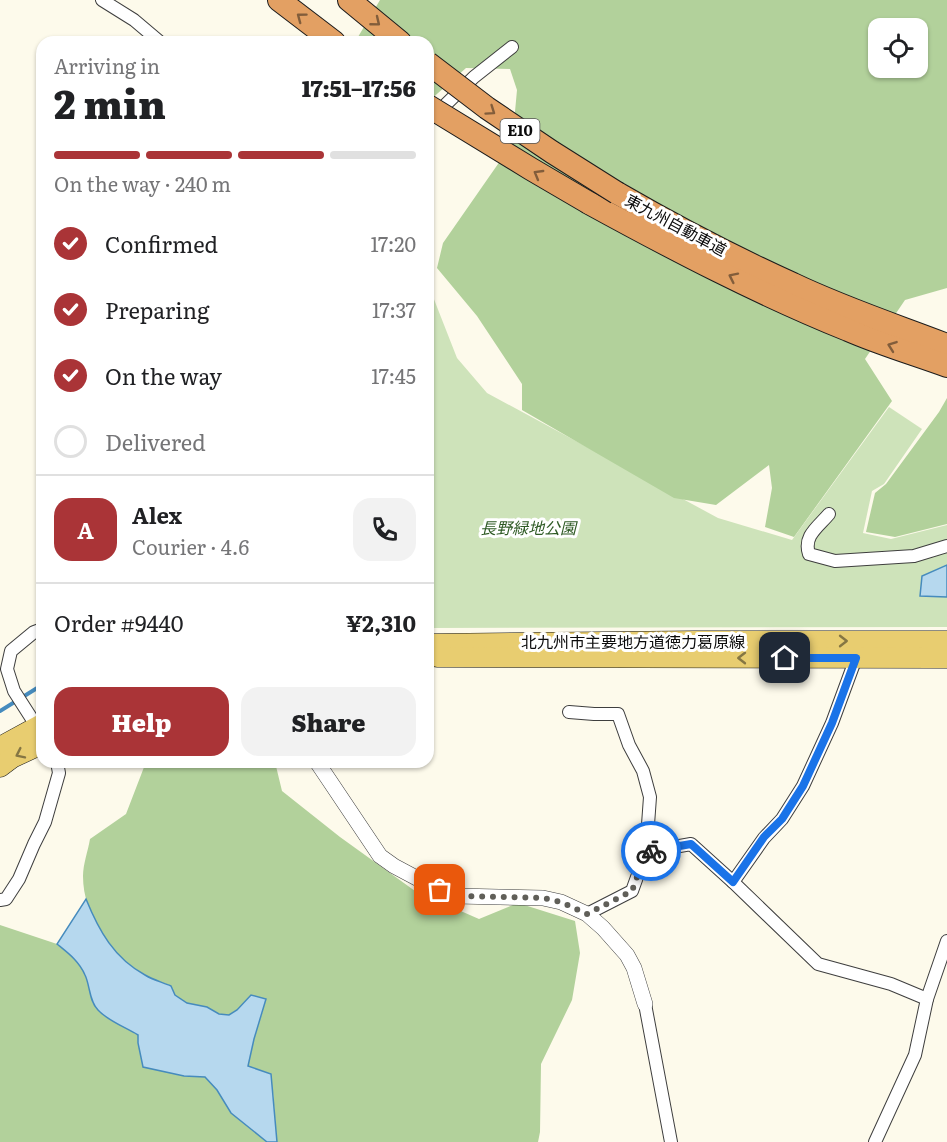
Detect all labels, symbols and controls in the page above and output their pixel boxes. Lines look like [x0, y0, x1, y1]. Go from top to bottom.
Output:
one-way arrow [296, 13, 307, 24]
one-way arrow [369, 15, 380, 26]
map controls [868, 18, 928, 78]
button: locate [868, 18, 928, 78]
text: Arriving in [54, 50, 160, 80]
text: 17:51–17:56 [302, 71, 416, 104]
text: 2 min [54, 73, 166, 131]
one-way arrow [485, 104, 496, 115]
road number: E10 [500, 119, 540, 143]
text: On the way · 240 m [54, 168, 231, 198]
one-way arrow [534, 170, 545, 181]
street label: 東九州自動車道 [621, 187, 732, 261]
icon: check [54, 227, 87, 260]
text: Confirmed [105, 227, 218, 260]
text: 17:20 [371, 228, 416, 258]
one-way arrow [729, 273, 740, 285]
icon: check [54, 293, 87, 326]
text: Preparing [105, 293, 209, 326]
text: 17:37 [372, 294, 416, 324]
one-way arrow [887, 341, 898, 354]
icon: check [54, 359, 87, 392]
text: On the way [105, 359, 222, 392]
text: 17:45 [371, 360, 416, 390]
text: Delivered [105, 425, 206, 458]
text: Alex [132, 498, 182, 531]
button: phone [353, 498, 416, 561]
text: A [77, 513, 94, 546]
park label: 長野緑地公園 [480, 515, 578, 539]
text: Courier · 4.6 [132, 531, 249, 561]
text: Order #9440 [54, 606, 183, 639]
text: ¥2,310 [346, 606, 416, 639]
street label: 北九州市主要地方道徳力葛原線 [521, 629, 745, 653]
pin [759, 632, 810, 683]
one-way arrow [838, 635, 847, 647]
icon: home [768, 641, 801, 674]
one-way arrow [737, 652, 746, 664]
button: Help [54, 687, 229, 756]
button: Share [241, 687, 416, 756]
one-way arrow [16, 747, 27, 759]
courier [621, 821, 681, 881]
icon: bike [635, 835, 668, 868]
pin [414, 864, 465, 915]
icon: bag [423, 873, 456, 906]

